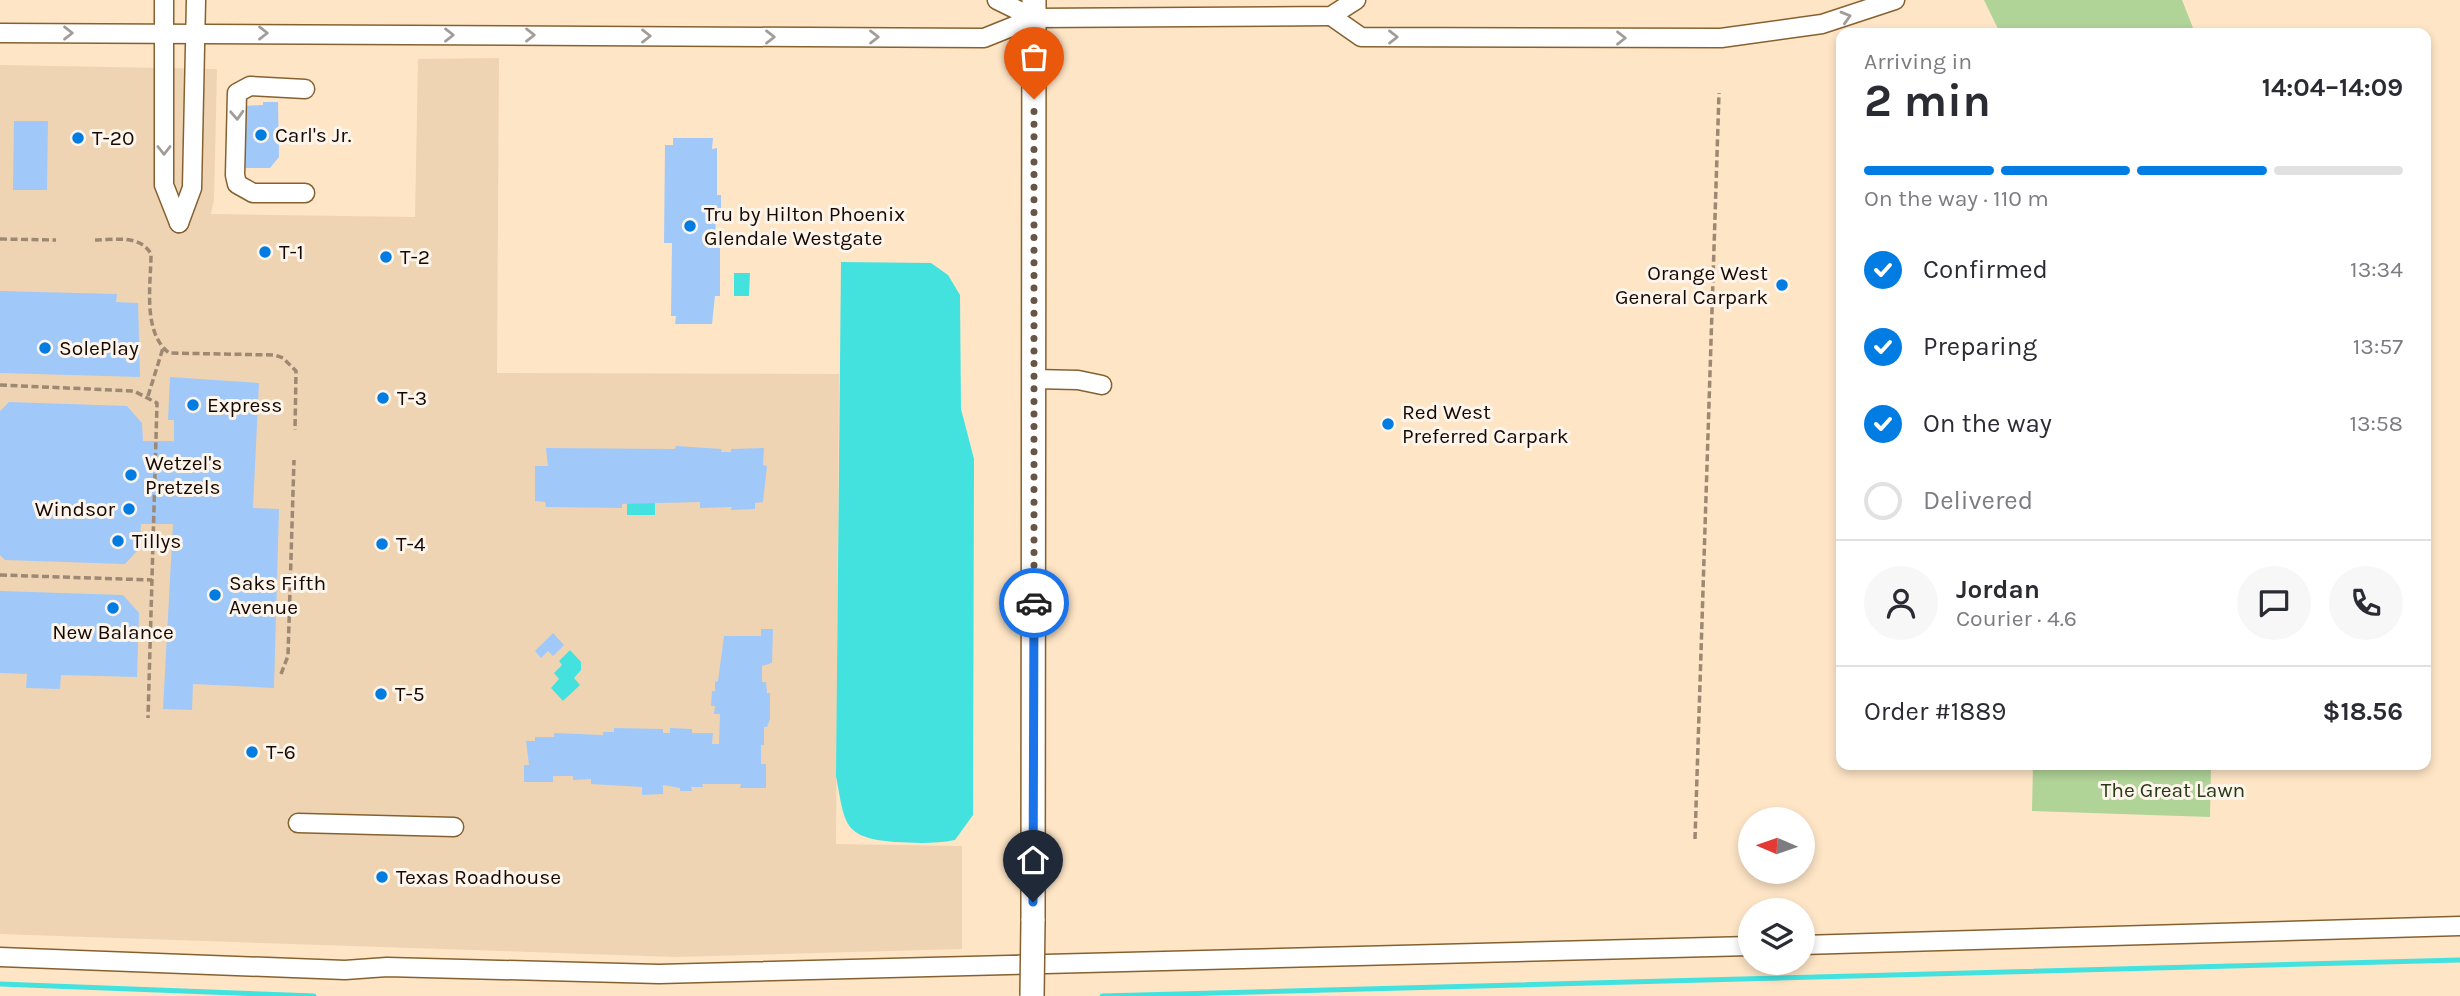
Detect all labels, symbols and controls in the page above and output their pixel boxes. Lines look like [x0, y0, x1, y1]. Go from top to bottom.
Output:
one-way arrow [1840, 10, 1852, 25]
one-way arrow [63, 25, 74, 41]
one-way arrow [258, 26, 269, 41]
one-way arrow [444, 27, 455, 43]
one-way arrow [525, 27, 536, 43]
pin [1004, 27, 1064, 99]
one-way arrow [641, 28, 652, 44]
one-way arrow [765, 29, 776, 44]
one-way arrow [869, 29, 880, 45]
one-way arrow [1389, 29, 1399, 45]
one-way arrow [1616, 30, 1627, 46]
icon: bag [1015, 38, 1053, 76]
text: Arriving in [1864, 48, 1972, 75]
text: 14:04–14:09 [2262, 72, 2403, 103]
text: 2 min [1864, 74, 1991, 128]
one-way arrow [229, 110, 244, 121]
place label: Carl's Jr. [275, 123, 352, 147]
place label: T-20 [92, 126, 134, 150]
marker: Carl's Jr. [253, 127, 269, 143]
marker: T-20 [70, 130, 86, 146]
one-way arrow [156, 146, 172, 156]
text: On the way · 110 m [1864, 185, 2049, 212]
place label: Tru by Hilton Phoenix Glendale Westgate [704, 202, 905, 250]
marker: Tru by Hilton Phoenix Glendale Westgate [682, 218, 698, 234]
place label: T-1 [279, 240, 304, 264]
marker: T-1 [257, 244, 273, 260]
place label: T-2 [400, 245, 430, 269]
marker: T-2 [378, 249, 394, 265]
icon: check [1864, 251, 1902, 289]
text: Confirmed [1923, 254, 2048, 285]
text: 13:34 [2350, 256, 2403, 283]
place label: Orange West General Carpark [1615, 261, 1768, 309]
marker: Orange West General Carpark [1774, 277, 1790, 293]
icon: check [1864, 328, 1902, 366]
text: Preparing [1923, 331, 2037, 362]
text: 13:57 [2353, 333, 2403, 360]
place label: SolePlay [59, 336, 139, 360]
marker: SolePlay [37, 340, 53, 356]
place label: T-3 [397, 386, 427, 410]
marker: T-3 [375, 390, 391, 406]
place label: Express [207, 393, 282, 417]
marker: Express [185, 397, 201, 413]
place label: Red West Preferred Carpark [1402, 400, 1569, 448]
icon: check [1864, 405, 1902, 443]
text: On the way [1923, 408, 2052, 439]
text: 13:58 [2349, 410, 2403, 437]
marker: Red West Preferred Carpark [1380, 416, 1396, 432]
place label: Wetzel's Pretzels [145, 451, 222, 499]
marker: Wetzel's Pretzels [123, 467, 139, 483]
text: Delivered [1923, 485, 2033, 516]
place label: Windsor [35, 497, 115, 521]
marker: Windsor [121, 501, 137, 517]
place label: Tillys [132, 529, 181, 553]
place label: T-4 [396, 532, 426, 556]
marker: Tillys [110, 533, 126, 549]
marker: T-4 [374, 536, 390, 552]
button: person [1864, 566, 1938, 640]
button: chat [2237, 566, 2311, 640]
button: phone [2329, 566, 2403, 640]
courier [999, 568, 1069, 638]
place label: Saks Fifth Avenue [229, 571, 326, 619]
text: Jordan [1956, 574, 2040, 605]
icon: car [1015, 584, 1053, 622]
marker: Saks Fifth Avenue [207, 587, 223, 603]
marker: New Balance [105, 600, 121, 616]
text: Courier · 4.6 [1956, 605, 2077, 632]
place label: New Balance [52, 620, 174, 644]
place label: T-5 [395, 682, 425, 706]
marker: T-5 [373, 686, 389, 702]
text: Order #1889 [1864, 696, 2006, 727]
text: $18.56 [2323, 696, 2403, 727]
place label: T-6 [266, 740, 296, 764]
marker: T-6 [244, 744, 260, 760]
park label: The Great Lawn [2101, 778, 2245, 802]
north arrow [1738, 807, 1815, 884]
map controls [1738, 807, 1815, 975]
pin [1003, 830, 1063, 902]
icon: home [1014, 841, 1052, 879]
place label: Texas Roadhouse [396, 865, 561, 889]
marker: Texas Roadhouse [374, 869, 390, 885]
button: layers [1738, 898, 1815, 975]

